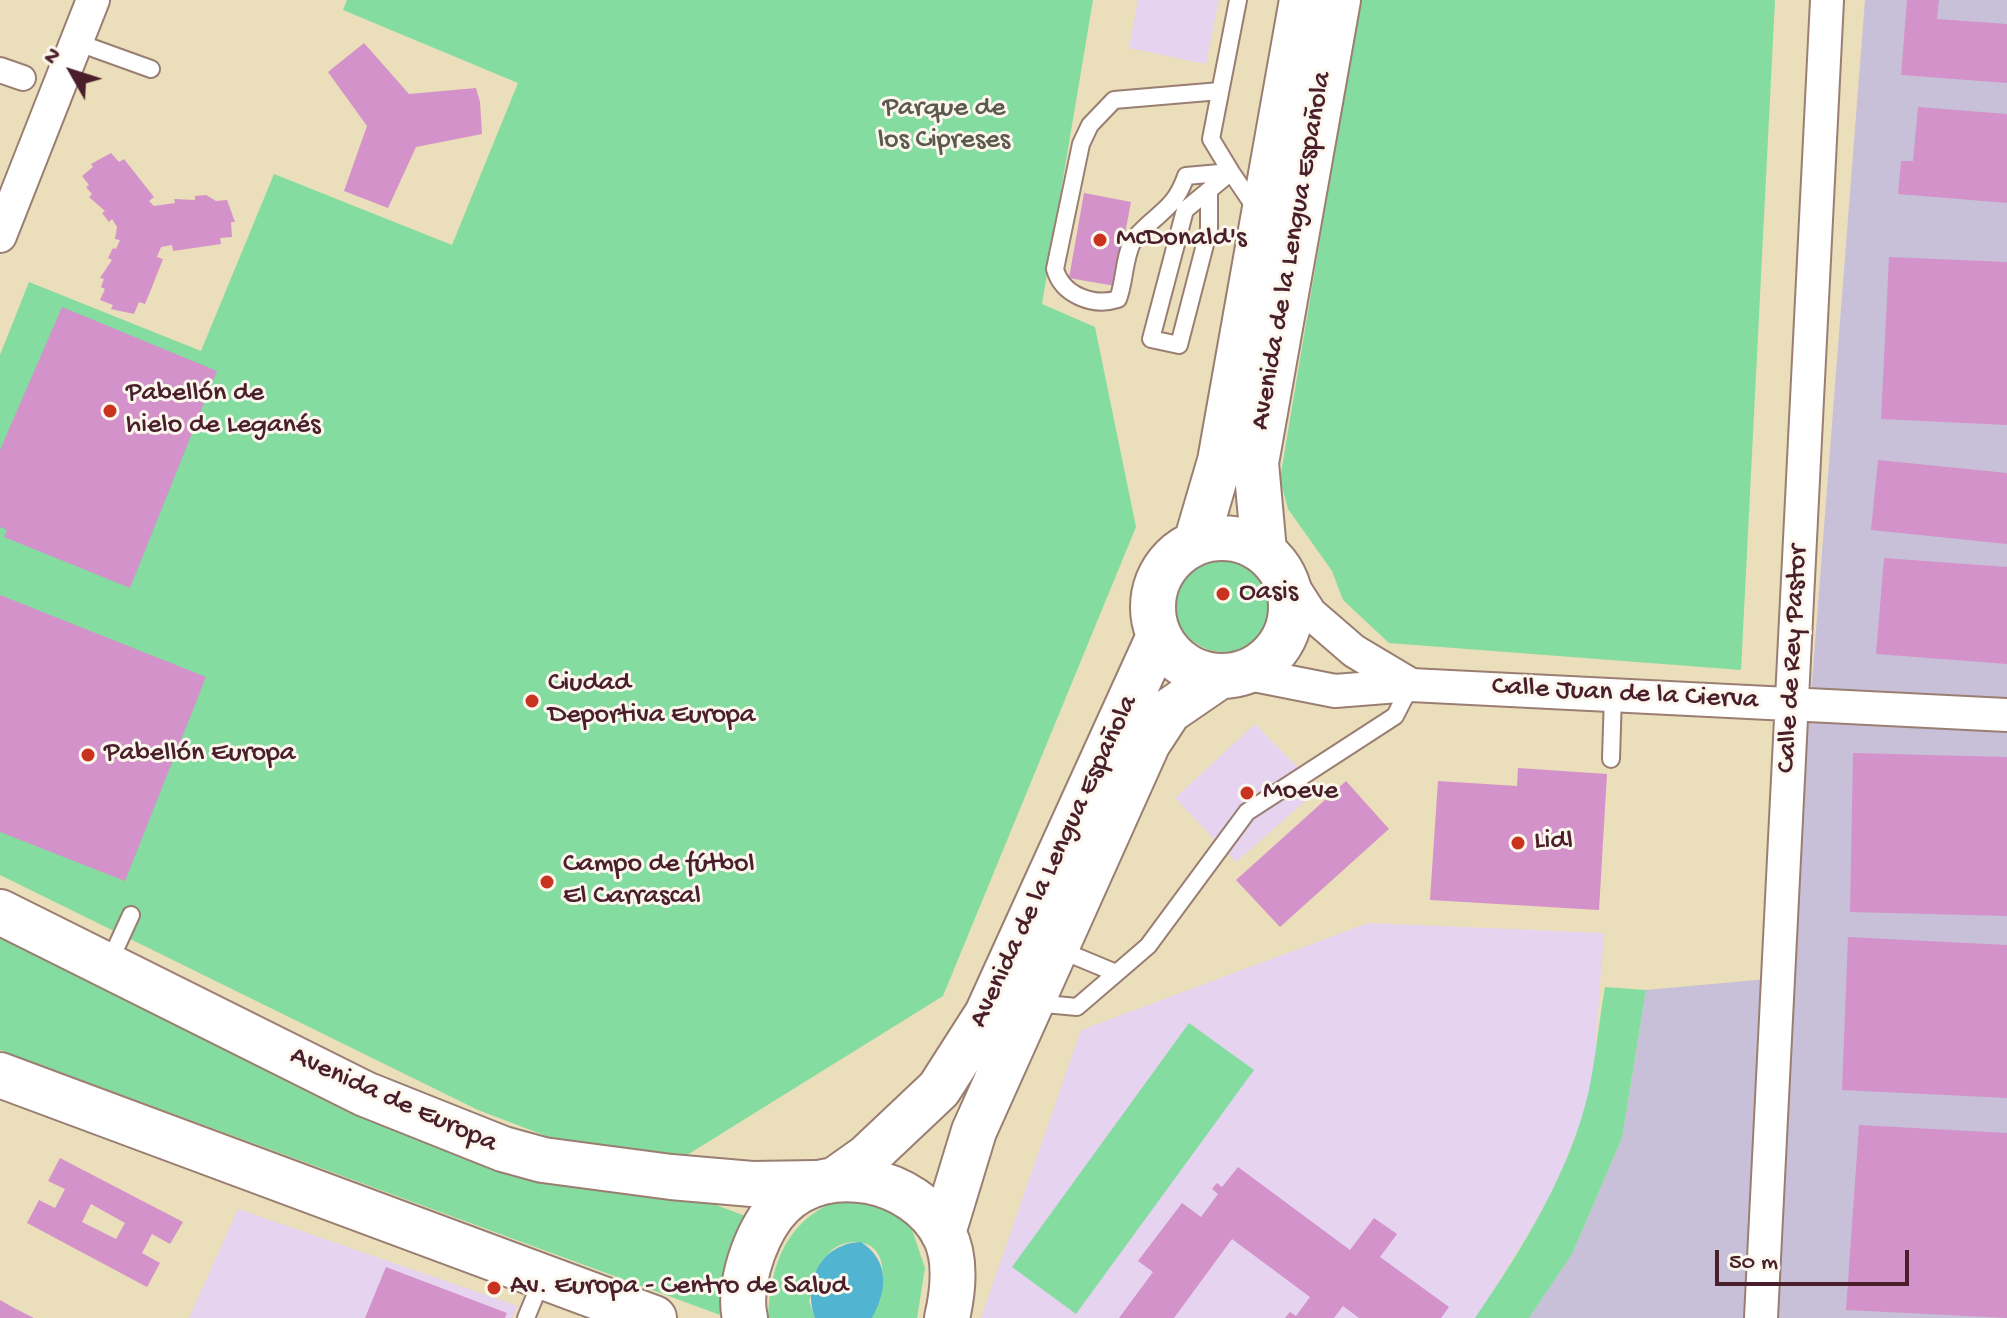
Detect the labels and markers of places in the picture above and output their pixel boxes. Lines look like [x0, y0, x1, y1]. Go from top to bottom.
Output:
place label: McDonald's [1116, 223, 1247, 257]
marker: McDonald's [1091, 231, 1109, 249]
place label: Pabellón de hielo de Leganés [126, 378, 321, 444]
marker: Pabellón de hielo de Leganés [101, 402, 119, 420]
place label: Oasis [1239, 577, 1298, 611]
marker: Oasis [1214, 585, 1232, 603]
place label: Ciudad Deportiva Europa [548, 668, 755, 734]
marker: Ciudad Deportiva Europa [523, 692, 541, 710]
place label: Pabellón Europa [104, 738, 295, 772]
marker: Pabellón Europa [79, 746, 97, 764]
place label: Moeve [1263, 776, 1338, 810]
marker: Moeve [1238, 784, 1256, 802]
place label: Lidl [1534, 826, 1573, 860]
marker: Lidl [1509, 834, 1527, 852]
place label: Campo de fútbol El Carrascal [563, 849, 755, 915]
marker: Campo de fútbol El Carrascal [538, 873, 556, 891]
place label: Av. Europa - Centro de Salud [510, 1271, 848, 1305]
marker: Av. Europa - Centro de Salud [485, 1279, 503, 1297]

